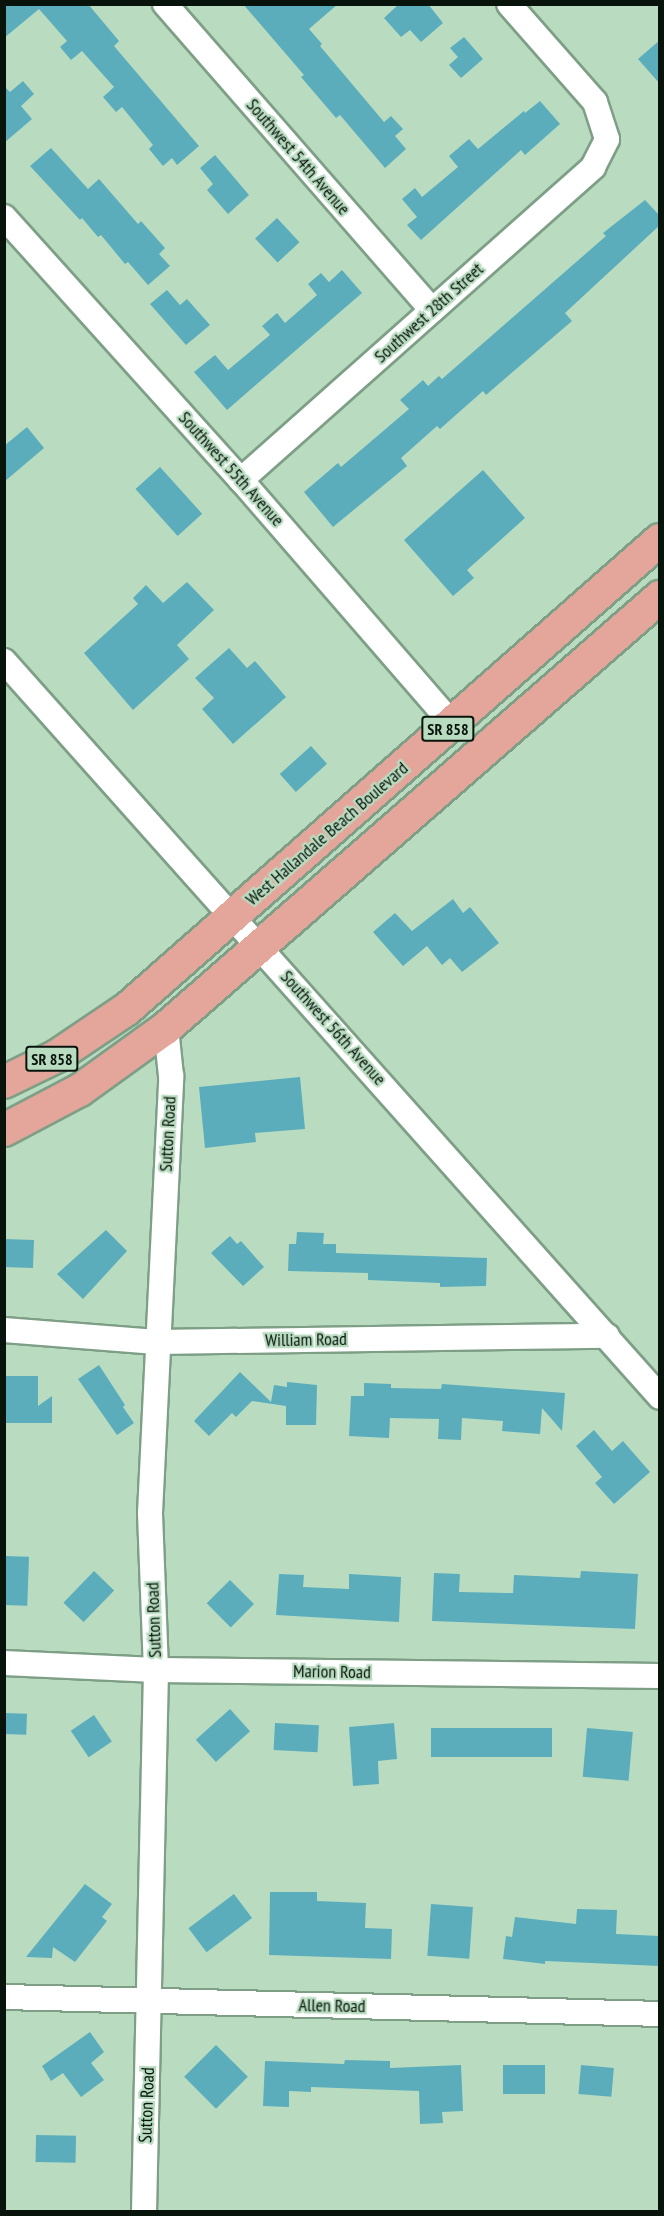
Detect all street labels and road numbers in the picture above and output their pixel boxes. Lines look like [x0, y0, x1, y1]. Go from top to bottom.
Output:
street label: Southwest 54th Avenue [242, 94, 354, 220]
street label: Southwest 28th Street [370, 258, 488, 368]
street label: Southwest 55th Avenue [174, 407, 288, 531]
road number: SR 858 [421, 716, 475, 742]
street label: West Hallandale Beach Boulevard [241, 758, 413, 910]
street label: Southwest 56th Avenue [276, 966, 390, 1090]
road number: SR 858 [25, 1046, 79, 1072]
street label: Sutton Road [155, 1096, 181, 1172]
street label: William Road [265, 1328, 347, 1352]
street label: Sutton Road [142, 1582, 166, 1658]
street label: Marion Road [293, 1661, 371, 1683]
street label: Allen Road [298, 1995, 366, 2017]
street label: Sutton Road [135, 2067, 159, 2143]

